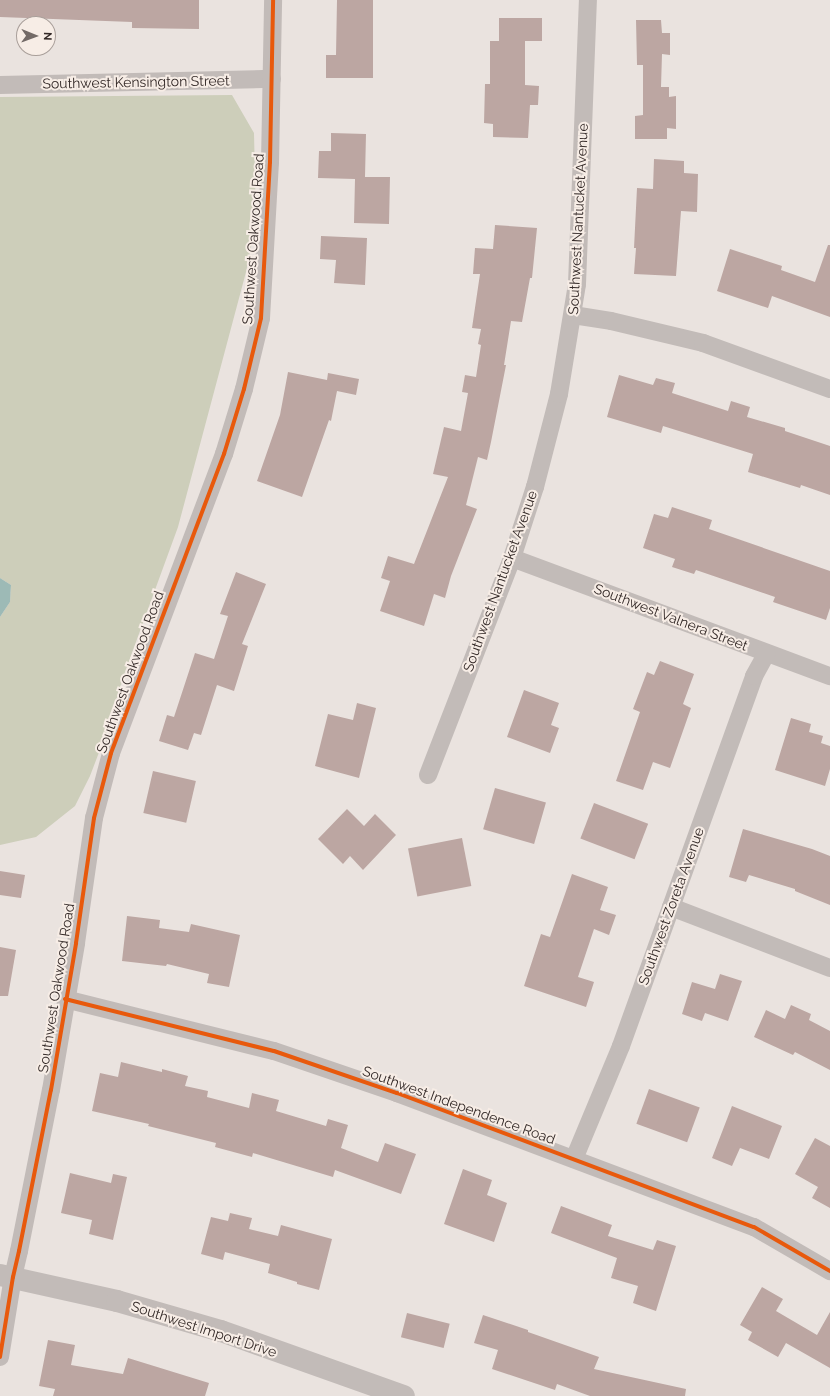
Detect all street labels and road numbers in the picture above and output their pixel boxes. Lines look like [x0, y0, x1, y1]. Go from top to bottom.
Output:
street label: Southwest Kensington Street [42, 72, 230, 92]
street label: Southwest Nantucket Avenue [565, 123, 591, 315]
street label: Southwest Oakwood Road [239, 153, 267, 325]
street label: Southwest Nantucket Avenue [459, 488, 541, 674]
street label: Southwest Valnera Street [592, 580, 750, 654]
street label: Southwest Oakwood Road [93, 589, 167, 755]
street label: Southwest Zoreta Avenue [635, 825, 707, 987]
street label: Southwest Oakwood Road [34, 902, 78, 1074]
street label: Southwest Independence Road [360, 1062, 558, 1148]
street label: Southwest Import Drive [129, 1298, 279, 1360]

